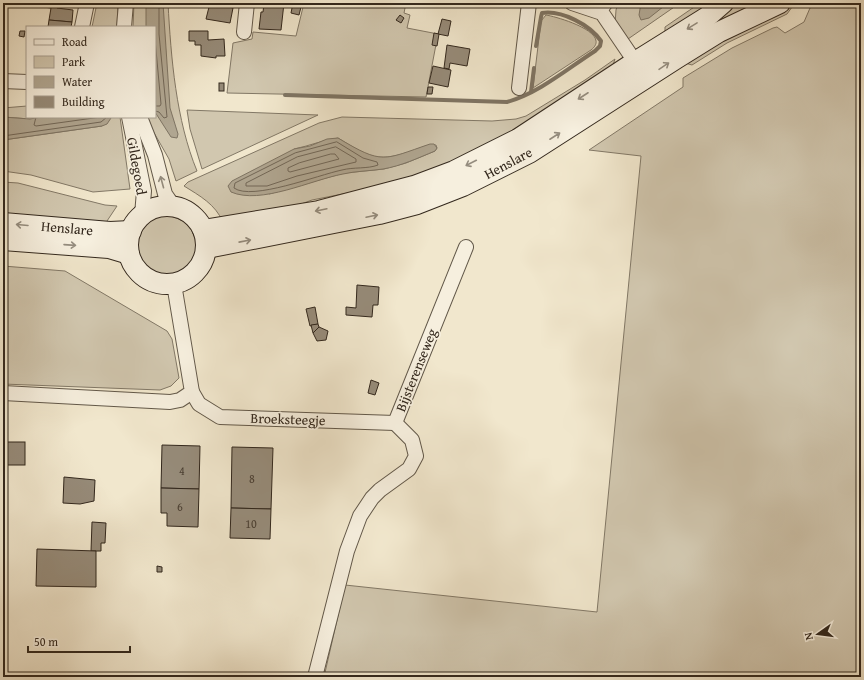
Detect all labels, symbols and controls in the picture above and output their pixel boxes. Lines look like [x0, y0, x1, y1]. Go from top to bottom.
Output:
one-way arrow [686, 23, 698, 31]
legend [26, 26, 156, 118]
text: Road [62, 33, 88, 50]
text: Park [62, 53, 86, 70]
one-way arrow [658, 62, 669, 70]
text: Water [62, 73, 92, 90]
one-way arrow [577, 92, 588, 100]
text: Building [62, 93, 105, 110]
one-way arrow [549, 132, 561, 140]
street label: Gildegoed [122, 136, 152, 197]
street label: Henslare [480, 142, 536, 184]
one-way arrow [465, 160, 477, 167]
one-way arrow [158, 176, 165, 189]
one-way arrow [315, 207, 328, 215]
one-way arrow [366, 211, 379, 219]
street label: Henslare [40, 216, 94, 240]
one-way arrow [16, 221, 29, 228]
one-way arrow [238, 237, 251, 245]
one-way arrow [63, 241, 76, 248]
street label: Bijsterenseweg [390, 325, 442, 415]
street label: Broeksteegje [250, 408, 326, 430]
house number: 4 [179, 462, 185, 479]
house number: 8 [249, 470, 255, 487]
house number: 6 [177, 498, 183, 515]
house number: 10 [245, 515, 257, 532]
north arrow [798, 614, 838, 654]
scale bar [28, 628, 130, 654]
text: N [799, 630, 817, 642]
text: 50 m [34, 633, 58, 650]

